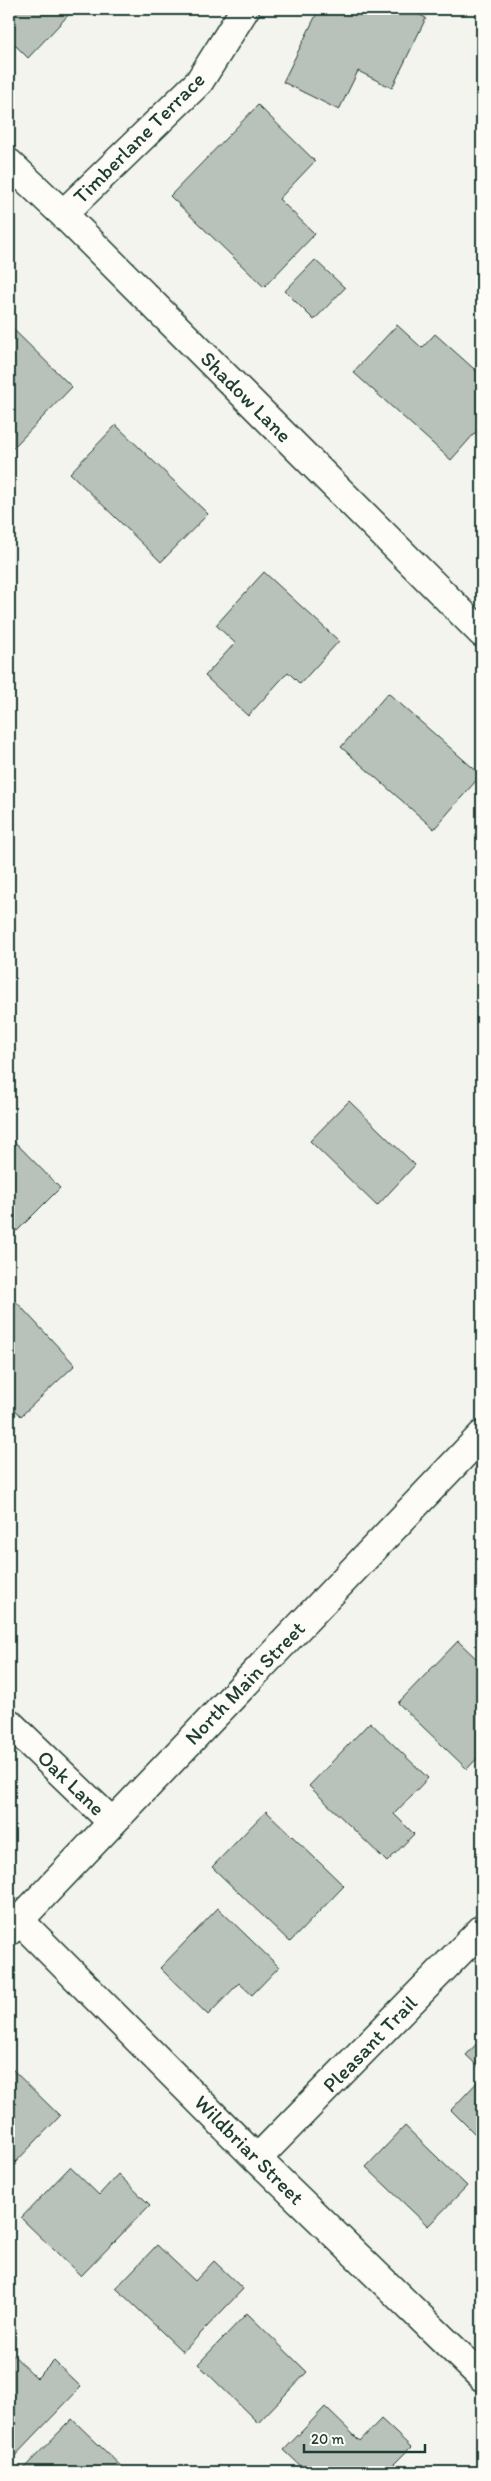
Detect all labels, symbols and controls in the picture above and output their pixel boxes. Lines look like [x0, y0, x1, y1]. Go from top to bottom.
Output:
street label: Timberlane Terrace [68, 67, 210, 209]
street label: Shadow Lane [196, 346, 297, 447]
street label: North Main Street [179, 1616, 310, 1750]
street label: Oak Lane [33, 1745, 110, 1821]
street label: Pleasant Trail [317, 1990, 422, 2097]
street label: Wildbriar Street [189, 2090, 309, 2210]
scale bar [304, 2421, 425, 2453]
text: 20 m [311, 2430, 345, 2448]

